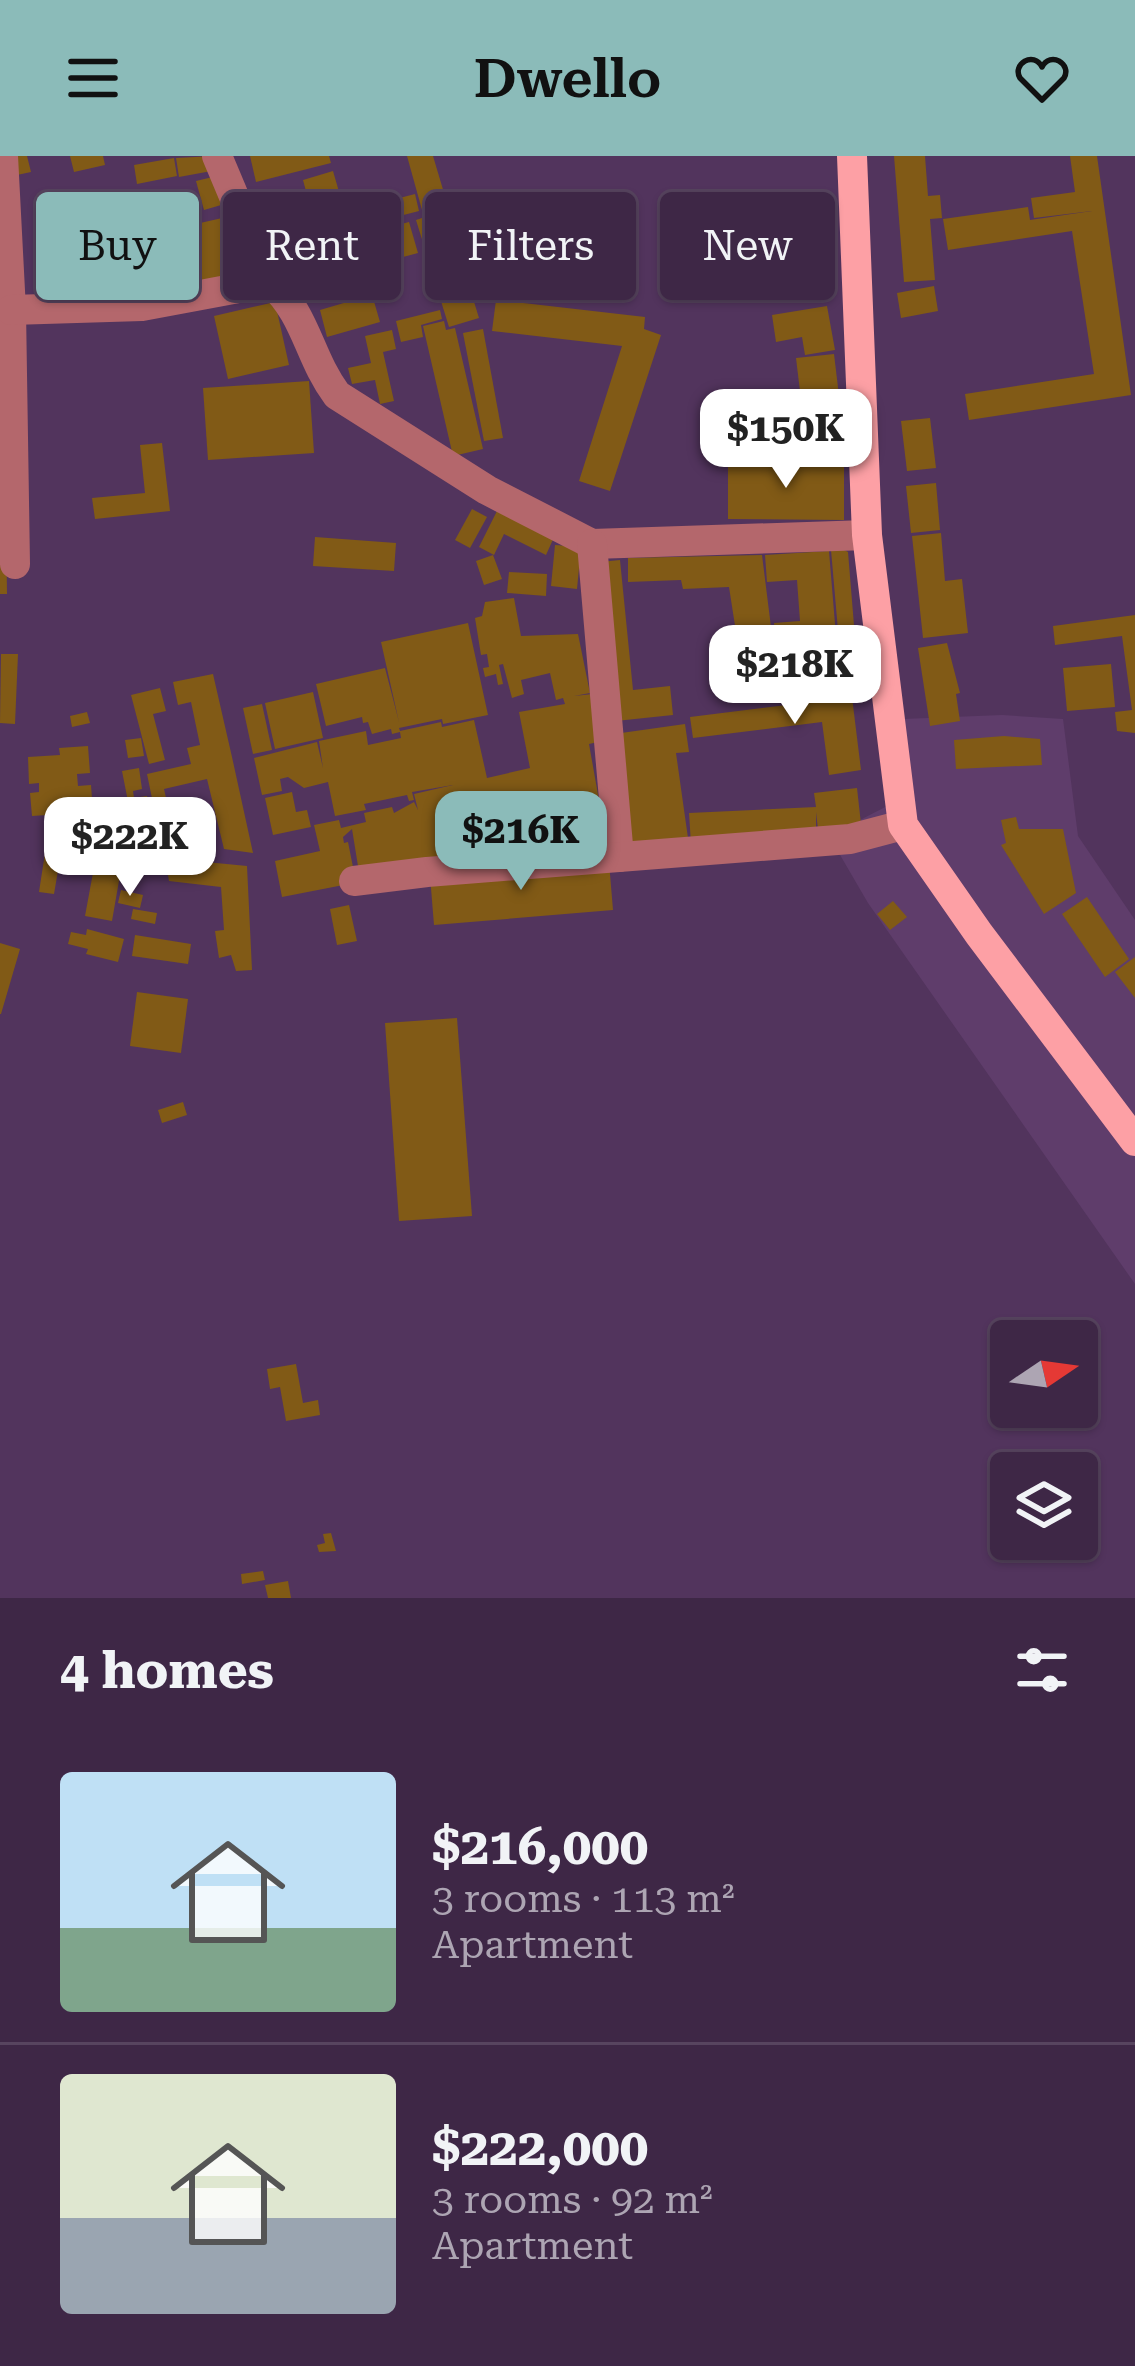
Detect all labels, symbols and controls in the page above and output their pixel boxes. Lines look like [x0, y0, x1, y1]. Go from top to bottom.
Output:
icon: menu [60, 45, 126, 111]
icon: heart [1009, 45, 1075, 111]
text: Dwello [474, 47, 661, 110]
chip: Buy [36, 192, 199, 300]
chip: Rent [223, 192, 401, 300]
chip: Filters [425, 192, 636, 300]
chip: New [660, 192, 835, 300]
pin: $150K [702, 389, 870, 491]
text: $150K [727, 405, 845, 451]
pin: $218K [711, 625, 879, 727]
text: $218K [736, 641, 854, 687]
pin: $216K [437, 791, 605, 893]
pin: $222K [46, 797, 214, 899]
text: $216K [462, 807, 580, 853]
text: $222K [71, 813, 189, 859]
north arrow [990, 1320, 1098, 1428]
map controls [990, 1320, 1098, 1560]
button: layers [990, 1452, 1098, 1560]
icon: filters [1009, 1637, 1075, 1703]
text: 4 homes [60, 1641, 274, 1700]
text: $216,000 [432, 1817, 648, 1876]
icon: home [156, 1820, 300, 1964]
text: 3 rooms · 113 m² [432, 1876, 735, 1922]
text: Apartment [432, 1922, 633, 1968]
text: $222,000 [432, 2118, 648, 2177]
icon: home [156, 2122, 300, 2266]
text: 3 rooms · 92 m² [432, 2177, 713, 2223]
text: Apartment [432, 2223, 633, 2269]

